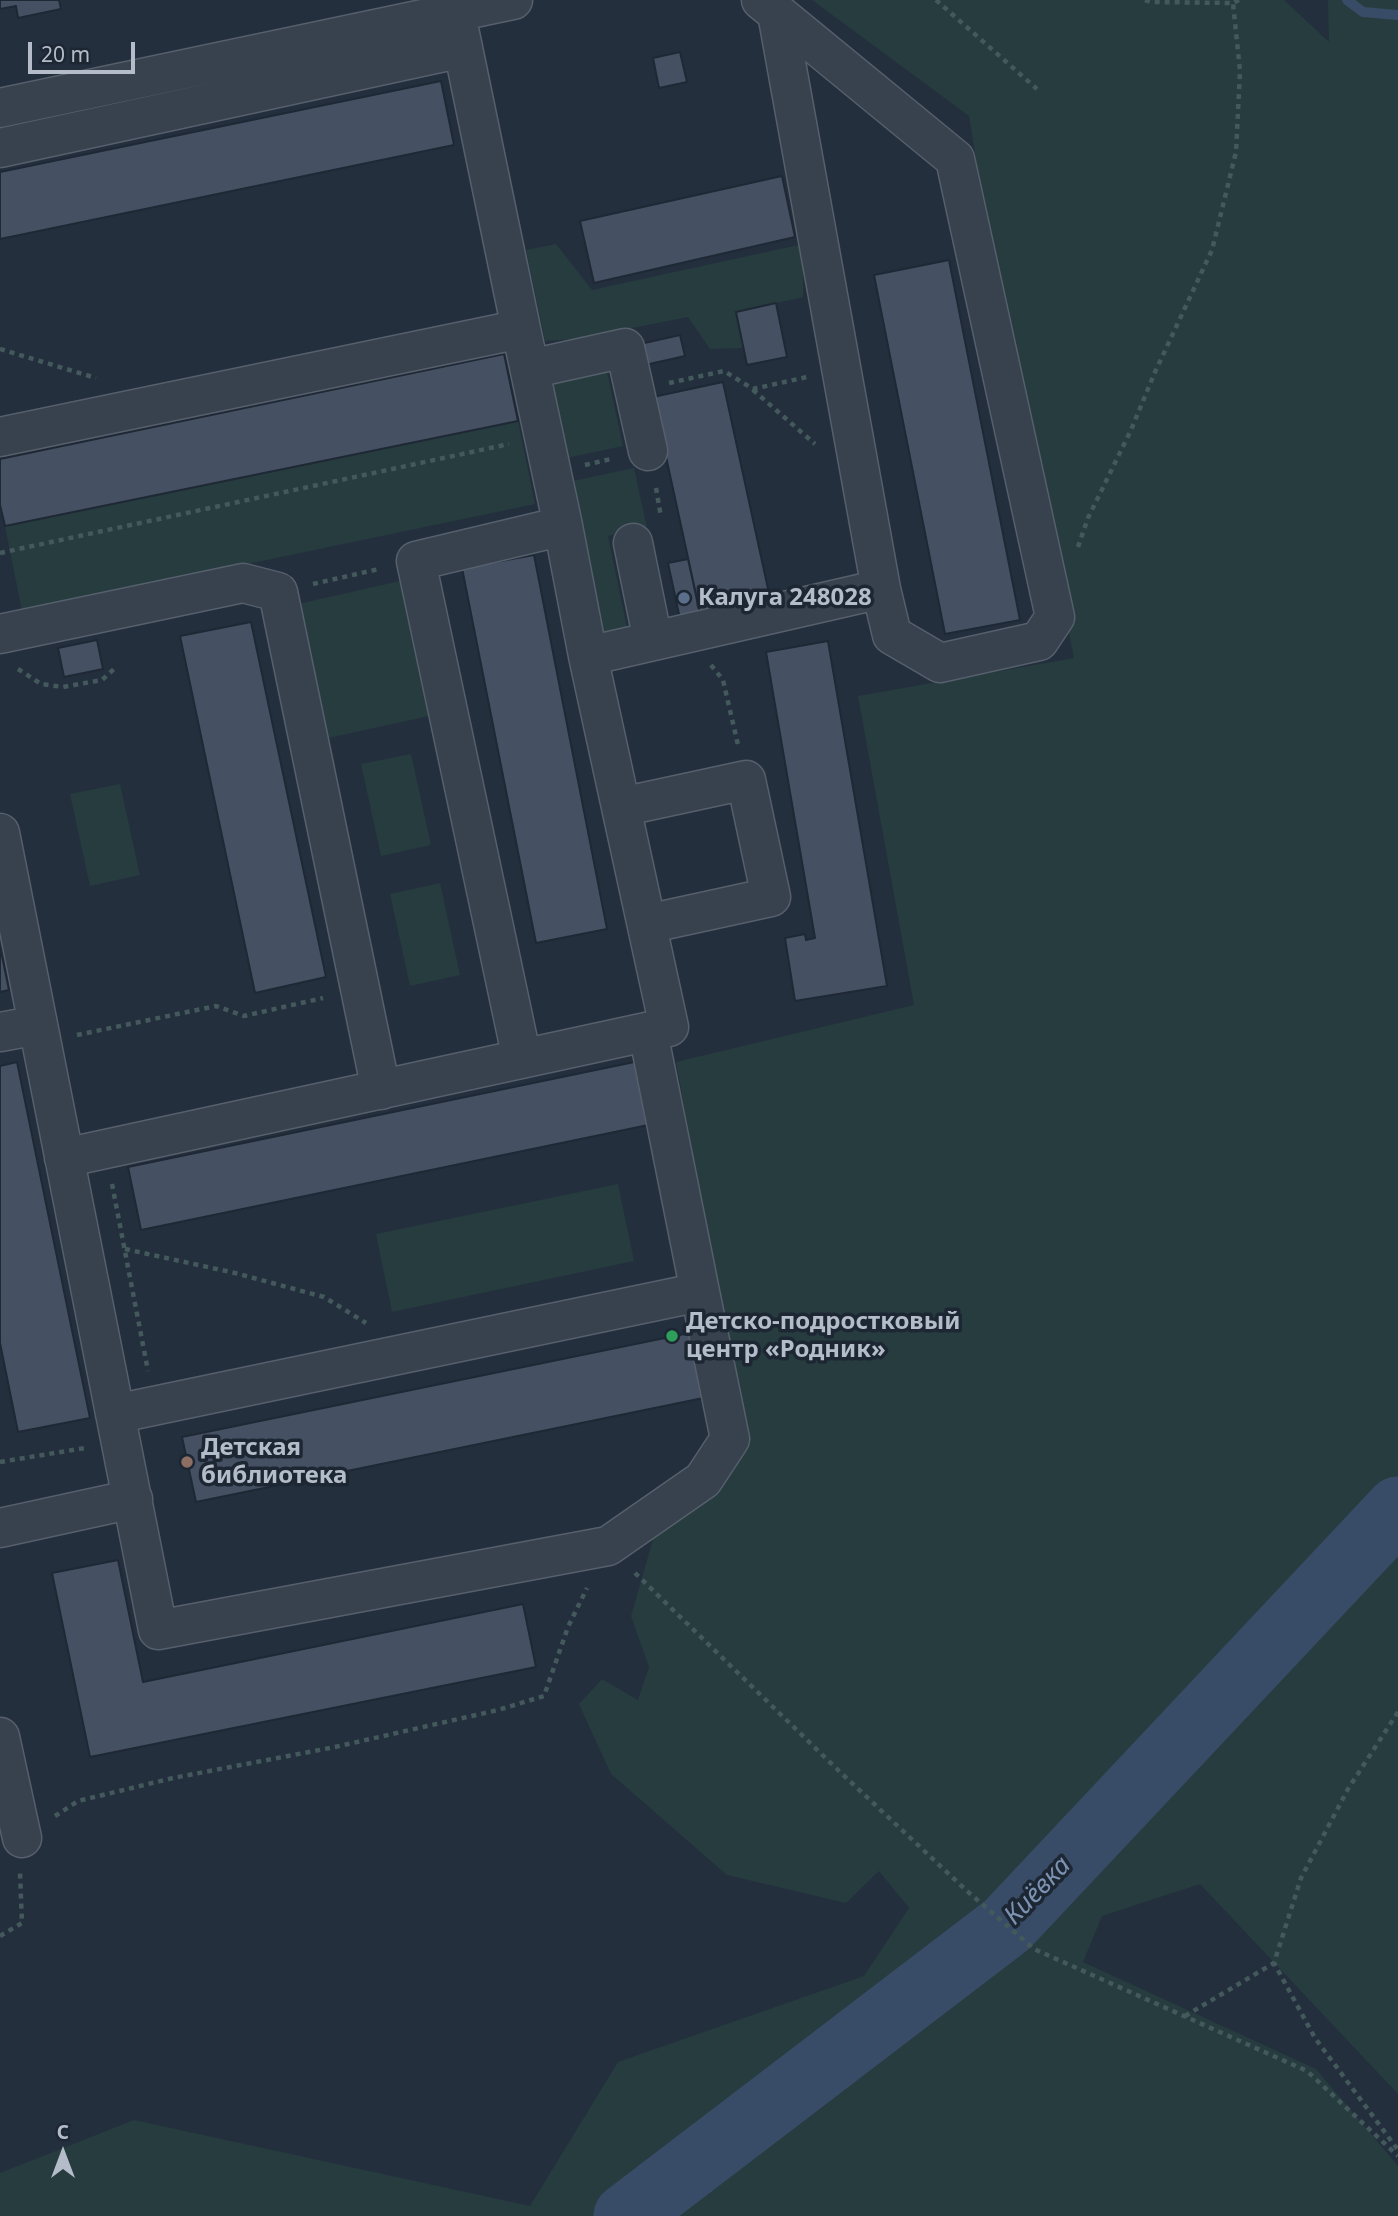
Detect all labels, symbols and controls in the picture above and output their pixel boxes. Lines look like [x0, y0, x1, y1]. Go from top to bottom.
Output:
scale bar [32, 28, 138, 72]
text: 20 m [41, 40, 90, 68]
place label: Калуга 248028 [698, 584, 872, 612]
marker: Калуга 248028 [676, 590, 692, 606]
place label: Детско-подростковый центр «Родник» [686, 1308, 960, 1364]
marker: Детско-подростковый центр «Родник» [664, 1328, 680, 1344]
place label: Детская библиотека [201, 1434, 347, 1490]
marker: Детская библиотека [179, 1454, 195, 1470]
water label: Киёвка [998, 1851, 1078, 1931]
north arrow [28, 2118, 98, 2188]
text: С [57, 2119, 69, 2145]

